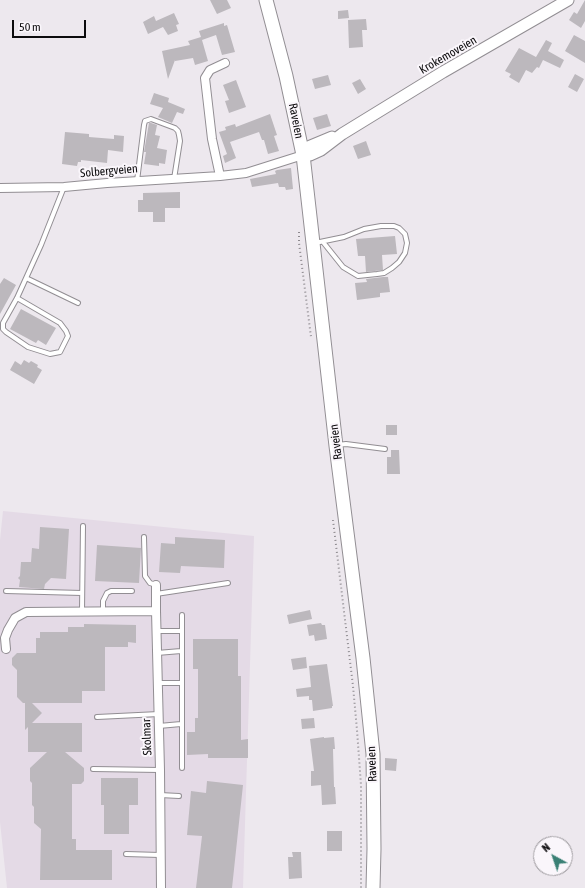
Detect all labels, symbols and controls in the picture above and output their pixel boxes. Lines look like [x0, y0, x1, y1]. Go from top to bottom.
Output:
scale bar [14, 12, 88, 38]
text: 50 m [19, 20, 41, 34]
street label: Krokemoveien [417, 33, 479, 77]
street label: Raveien [286, 102, 306, 140]
street label: Solbergveien [80, 161, 138, 181]
street label: Raveien [327, 423, 345, 461]
street label: Skolmar [139, 718, 155, 756]
street label: Raveien [364, 746, 380, 782]
north arrow [533, 836, 573, 876]
text: N [540, 841, 552, 854]

